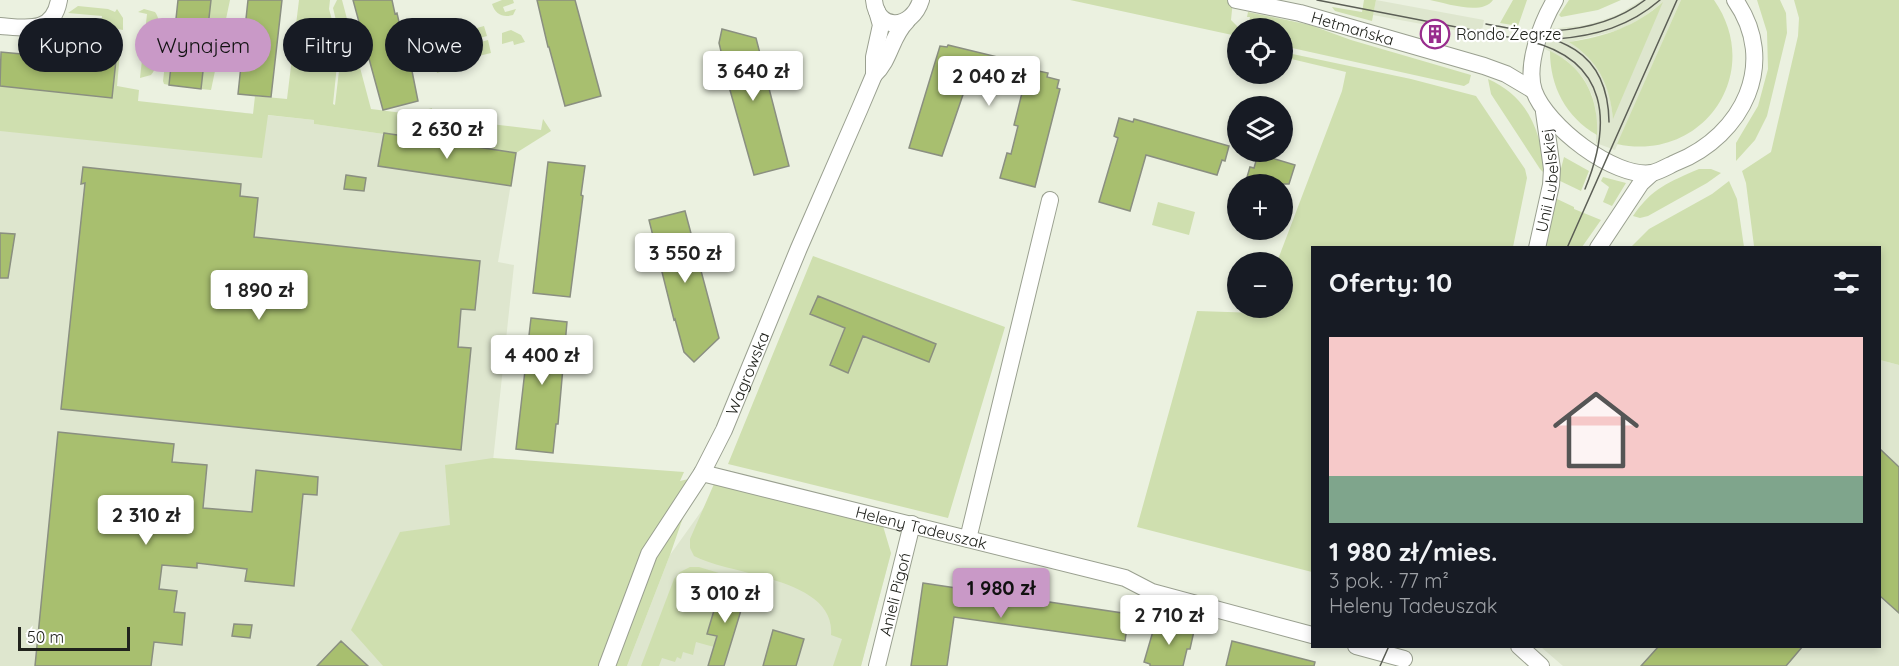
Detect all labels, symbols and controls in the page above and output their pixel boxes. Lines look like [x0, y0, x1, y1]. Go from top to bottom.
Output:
street label: Hetmańska [1309, 7, 1396, 50]
chip: Kupno [18, 18, 123, 72]
chip: Wynajem [135, 18, 271, 72]
chip: Filtry [283, 18, 373, 72]
chip: Nowe [385, 18, 483, 72]
map controls [1227, 18, 1293, 318]
button: locate [1227, 18, 1293, 84]
building icon: Rondo Żegrze [1419, 18, 1451, 50]
place label: Rondo Żegrze [1456, 24, 1561, 44]
pin: 3 640 zł [691, 51, 815, 102]
pin: 2 040 zł [927, 56, 1051, 107]
text: 3 640 zł [717, 58, 789, 83]
text: 2 040 zł [952, 63, 1026, 88]
button: layers [1227, 96, 1293, 162]
pin: 2 630 zł [385, 109, 509, 160]
text: 2 630 zł [411, 116, 483, 141]
street label: Unii Lubelskiej [1531, 127, 1562, 234]
button: + [1227, 174, 1293, 240]
pin: 3 550 zł [623, 233, 747, 284]
text: 3 550 zł [649, 240, 721, 265]
button: − [1227, 252, 1293, 318]
text: Oferty: 10 [1329, 266, 1452, 299]
icon: filters [1830, 266, 1863, 299]
pin: 1 890 zł [197, 270, 321, 321]
text: 1 890 zł [225, 277, 293, 302]
street label: Wagrowska [721, 329, 773, 418]
pin: 4 400 zł [480, 335, 604, 386]
text: 4 400 zł [505, 342, 579, 367]
icon: home [1542, 376, 1650, 484]
pin: 2 310 zł [84, 495, 208, 546]
street label: Heleny Tadeuszak [853, 501, 989, 553]
text: 2 310 zł [112, 502, 180, 527]
text: 1 980 zł/mies. [1329, 535, 1497, 568]
street label: Anieli Pigoń [875, 550, 915, 638]
pin: 1 980 zł [939, 568, 1063, 619]
text: 3 pok. · 77 m² [1329, 568, 1449, 593]
pin: 3 010 zł [663, 573, 787, 624]
text: 1 980 zł [967, 575, 1035, 600]
text: 3 010 zł [690, 580, 760, 605]
text: Heleny Tadeuszak [1329, 593, 1497, 618]
pin: 2 710 zł [1107, 595, 1231, 646]
text: 2 710 zł [1134, 602, 1204, 627]
scale bar [18, 624, 130, 652]
text: 50 m [27, 627, 64, 647]

